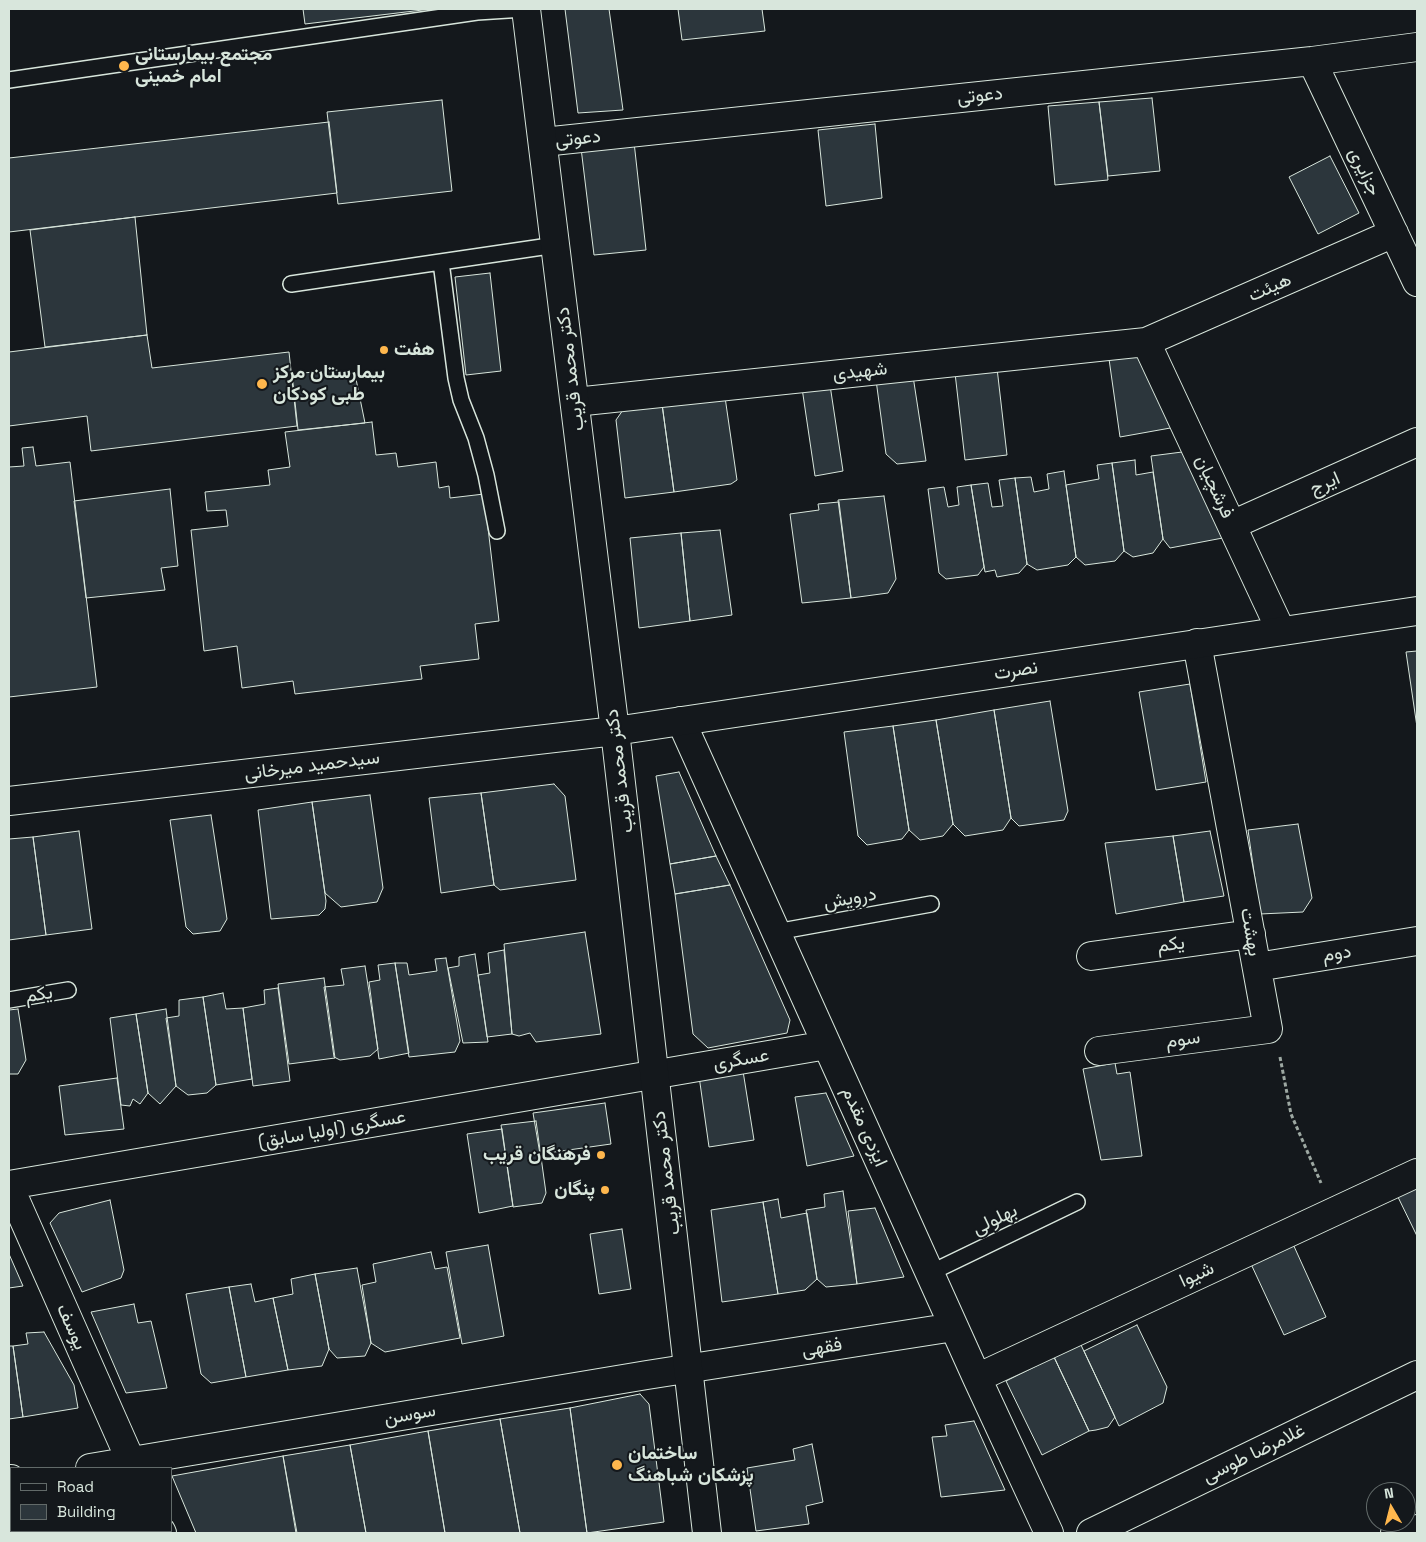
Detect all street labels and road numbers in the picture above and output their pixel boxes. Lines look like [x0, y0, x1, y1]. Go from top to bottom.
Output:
street label: دعوتی [956, 82, 1004, 110]
street label: دعوتی [554, 125, 602, 153]
street label: جزایری [1343, 144, 1385, 200]
street label: هیئت [1245, 269, 1295, 307]
street label: دکتر محمد قریب [552, 306, 590, 432]
street label: شهیدی [832, 358, 888, 386]
street label: فرشچیان [1189, 452, 1239, 522]
street label: ایرج [1306, 467, 1344, 501]
street label: نصرت [992, 656, 1040, 686]
street label: دکتر محمد قریب [601, 708, 639, 834]
street label: سیدحمید میرخانی [243, 746, 381, 786]
street label: درویش [822, 883, 878, 915]
street label: بهشت [1235, 906, 1265, 958]
street label: یکم [1156, 932, 1186, 958]
street label: دوم [1321, 940, 1353, 968]
street label: یکم [24, 982, 54, 1008]
street label: سوم [1164, 1026, 1202, 1054]
street label: عسگری [711, 1044, 771, 1076]
street label: ایزدی مقدم [836, 1083, 892, 1171]
street label: عسگری (اولیا سابق) [256, 1106, 408, 1154]
street label: دکتر محمد قریب [648, 1110, 686, 1236]
street label: بهلولی [969, 1199, 1021, 1241]
street label: شیوا [1176, 1257, 1218, 1293]
street label: یوسف [51, 1300, 91, 1354]
street label: فقهی [800, 1334, 844, 1362]
street label: سوسن [382, 1399, 438, 1431]
street label: غلامرضا طوسی [1199, 1419, 1309, 1489]

